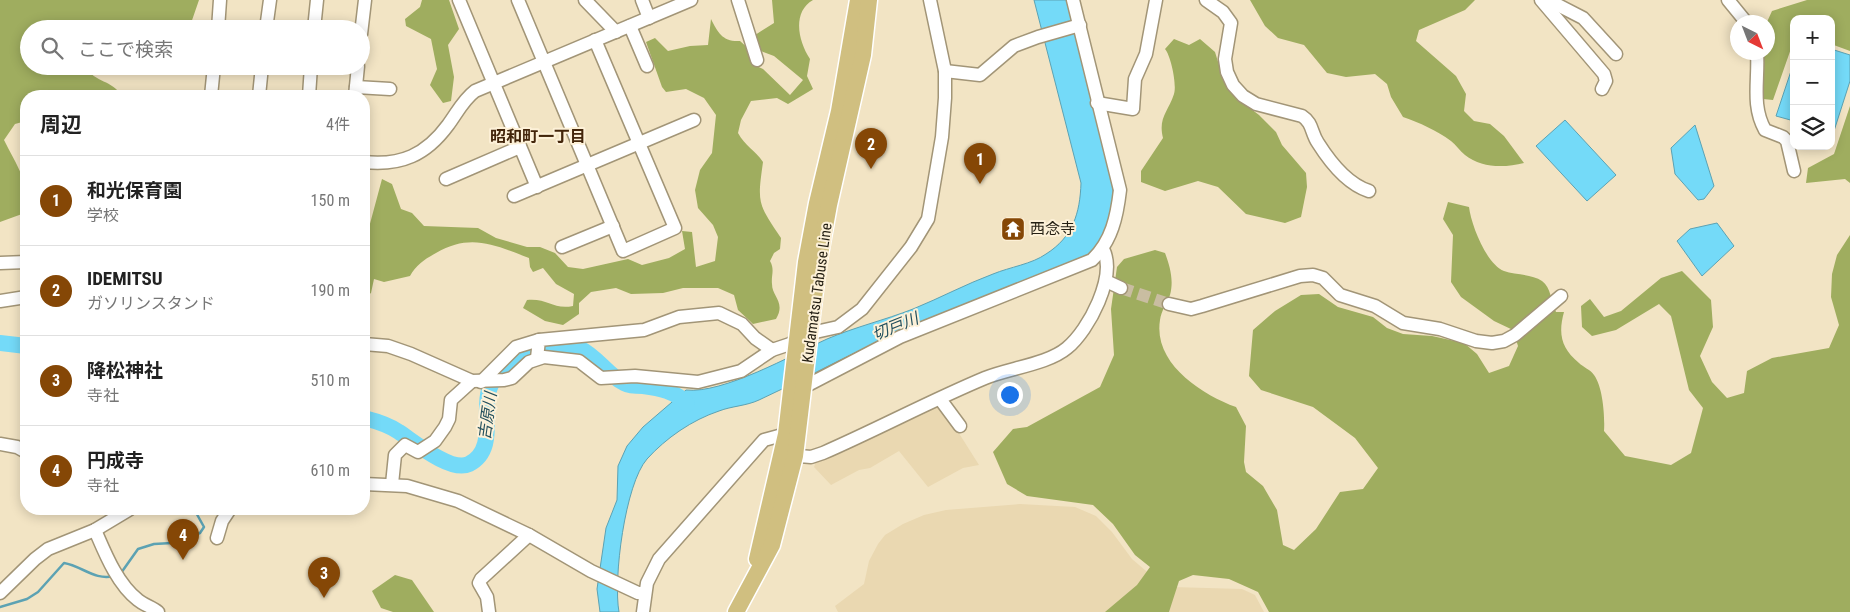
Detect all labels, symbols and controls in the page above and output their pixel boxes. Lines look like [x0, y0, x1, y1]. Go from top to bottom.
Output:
north arrow [1730, 15, 1775, 60]
map controls [1790, 15, 1835, 150]
button: + [1790, 15, 1835, 60]
search box [20, 20, 370, 75]
icon: search [38, 34, 66, 62]
text: ここで検索 [78, 38, 173, 61]
button: − [1790, 60, 1835, 105]
button: layers [1790, 105, 1835, 150]
text: 周辺 [40, 113, 82, 137]
text: 4件 [326, 115, 350, 134]
district label: 昭和町一丁目 [490, 127, 586, 146]
pin: 2 [855, 128, 887, 169]
pin: 1 [964, 143, 996, 184]
text: 和光保育園 [87, 179, 182, 202]
text: 1 [52, 191, 60, 210]
text: 150 m [311, 191, 350, 210]
text: 学校 [87, 206, 119, 225]
temple icon: 西念寺 [1000, 216, 1026, 242]
place label: 西念寺 [1030, 220, 1075, 238]
street label: Kudamatsu Tabuse Line [798, 222, 836, 364]
text: IDEMITSU [87, 267, 163, 290]
text: 2 [52, 281, 60, 300]
text: 190 m [311, 281, 350, 300]
text: ガソリンスタンド [87, 294, 215, 313]
water label: 切戸川 [869, 308, 923, 344]
text: 降松神社 [87, 359, 163, 382]
text: 3 [52, 371, 60, 390]
text: 510 m [311, 371, 350, 390]
your location [997, 382, 1023, 408]
text: 寺社 [87, 386, 119, 405]
water label: 吉原川 [475, 389, 501, 441]
text: 円成寺 [87, 449, 144, 472]
text: 4 [52, 461, 60, 480]
text: 610 m [311, 461, 350, 480]
text: 寺社 [87, 476, 119, 495]
pin: 4 [167, 519, 199, 560]
pin: 3 [308, 557, 340, 598]

